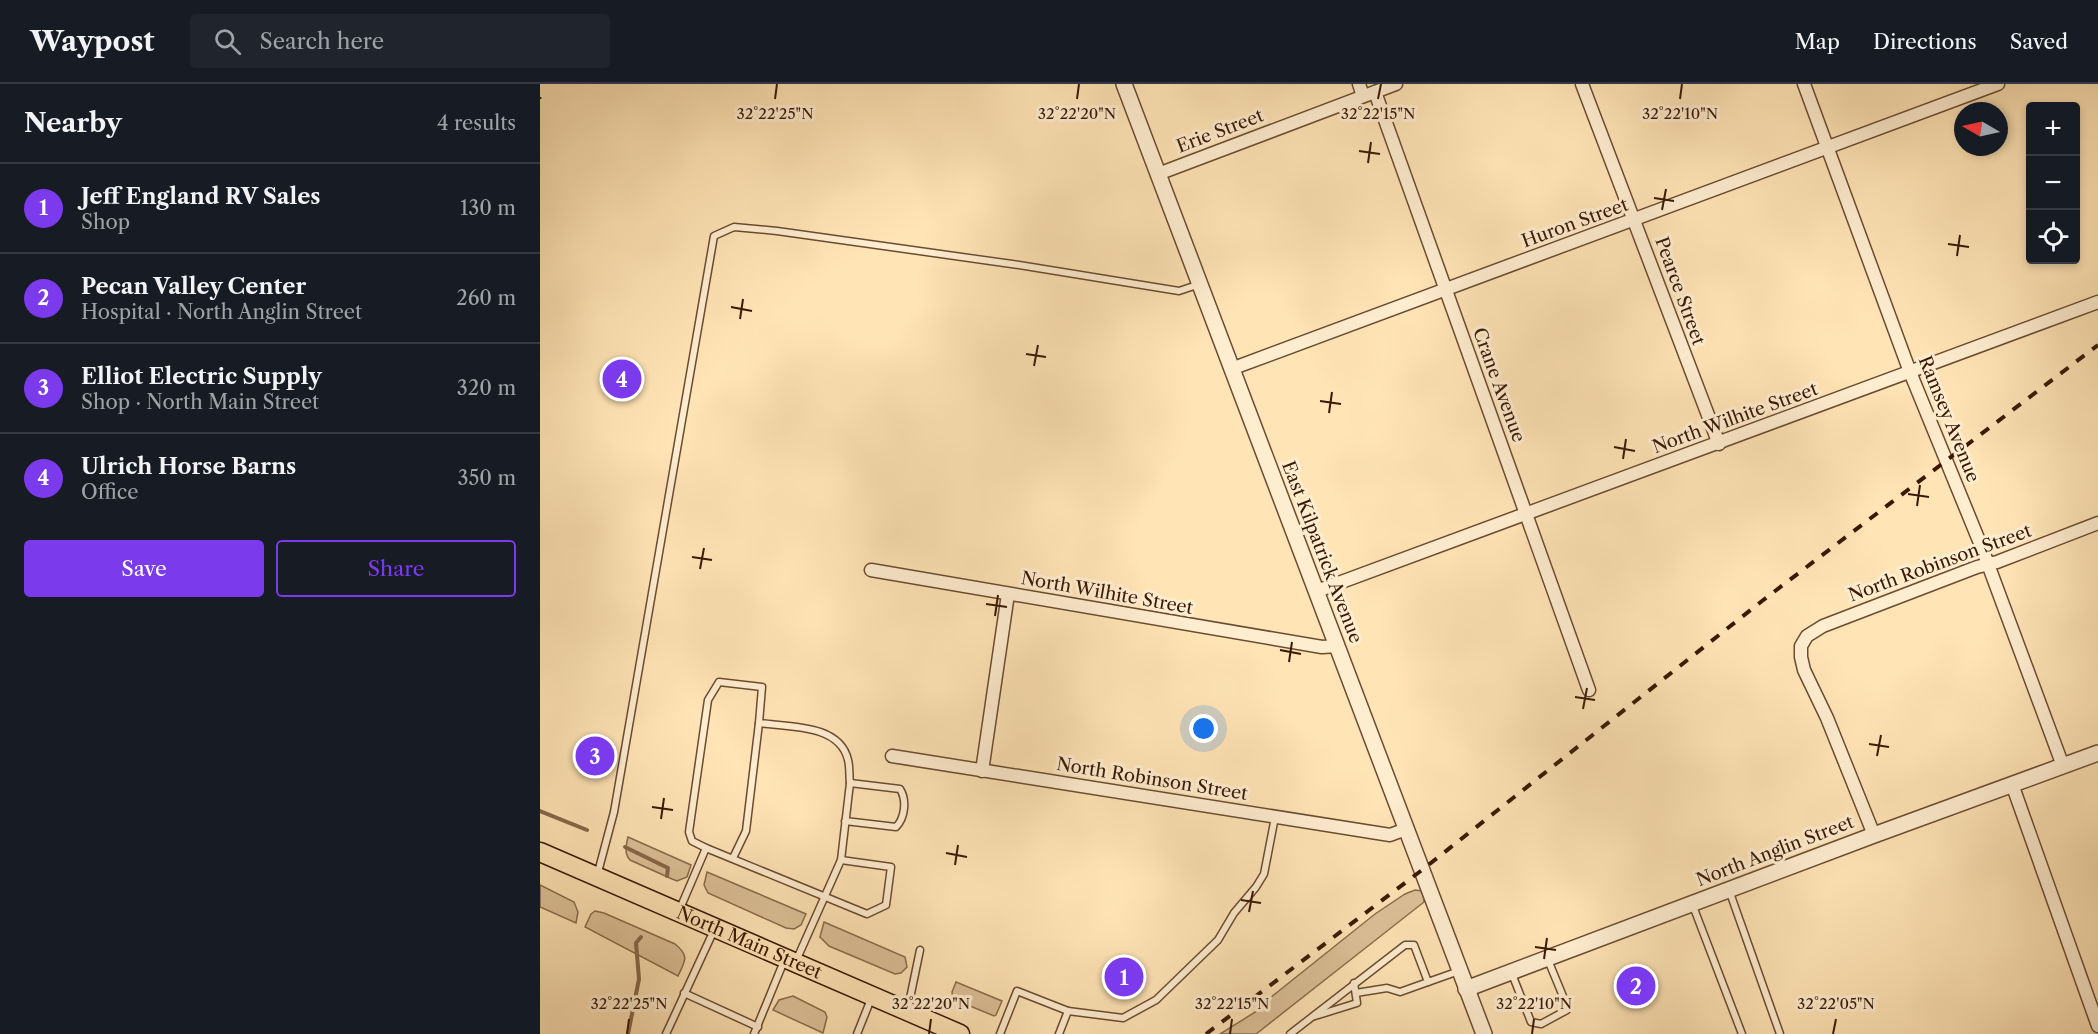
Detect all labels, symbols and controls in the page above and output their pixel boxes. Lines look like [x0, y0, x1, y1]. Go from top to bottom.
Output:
search box [190, 14, 610, 68]
text: Waypost [30, 24, 154, 58]
icon: search [211, 25, 244, 58]
text: Search here [259, 28, 384, 55]
text: Map [1795, 29, 1840, 54]
text: Directions [1873, 29, 1977, 54]
text: Saved [2010, 29, 2068, 54]
north arrow [1954, 102, 2008, 156]
map controls [2026, 102, 2080, 264]
button: + [2026, 102, 2080, 156]
text: 32°22'25"N [736, 104, 814, 123]
text: 32°22'20"N [1038, 104, 1116, 123]
street label: Erie Street [1173, 104, 1267, 158]
text: 32°22'15"N [1341, 104, 1415, 123]
text: 32°22'10"N [1642, 104, 1718, 123]
text: Nearby [24, 107, 122, 139]
text: 4 results [437, 111, 516, 135]
button: − [2026, 156, 2080, 210]
text: Jeff England RV Sales [81, 183, 321, 210]
street label: Huron Street [1519, 193, 1632, 252]
text: 1 [39, 196, 48, 220]
text: 130 m [460, 196, 516, 220]
text: Shop [81, 210, 130, 234]
button: locate [2026, 210, 2080, 264]
street label: Pearce Street [1650, 234, 1710, 349]
text: Pecan Valley Center [81, 273, 306, 300]
text: 2 [38, 286, 49, 310]
text: 260 m [456, 286, 516, 310]
text: Hospital · North Anglin Street [81, 300, 362, 324]
street label: Crane Avenue [1468, 325, 1530, 445]
street label: Ramsey Avenue [1914, 353, 1984, 485]
pin: 4 [602, 356, 641, 402]
text: Elliot Electric Supply [81, 363, 322, 390]
text: 3 [38, 376, 49, 400]
text: 320 m [457, 376, 516, 400]
street label: North Wilhite Street [1649, 378, 1821, 458]
text: Shop · North Main Street [81, 390, 319, 414]
text: Ulrich Horse Barns [81, 453, 296, 480]
street label: East Kilpatrick Avenue [1277, 458, 1367, 646]
text: 4 [38, 466, 49, 490]
text: 350 m [458, 466, 516, 490]
text: Office [81, 480, 139, 504]
street label: North Robinson Street [1846, 519, 2035, 606]
button: Save [24, 540, 264, 597]
button: Share [276, 540, 516, 597]
street label: North Wilhite Street [1019, 567, 1195, 619]
your location [1189, 714, 1218, 743]
pin: 3 [576, 734, 614, 778]
street label: North Robinson Street [1055, 753, 1250, 805]
street label: North Anglin Street [1693, 811, 1857, 891]
street label: North Main Street [673, 902, 826, 984]
pin: 1 [1104, 954, 1144, 1000]
pin: 2 [1616, 964, 1656, 1008]
text: 32°22'25"N [590, 994, 668, 1013]
text: 32°22'20"N [892, 994, 970, 1013]
text: 32°22'15"N [1195, 994, 1269, 1013]
text: 32°22'10"N [1496, 994, 1572, 1013]
text: 32°22'05"N [1797, 994, 1875, 1013]

